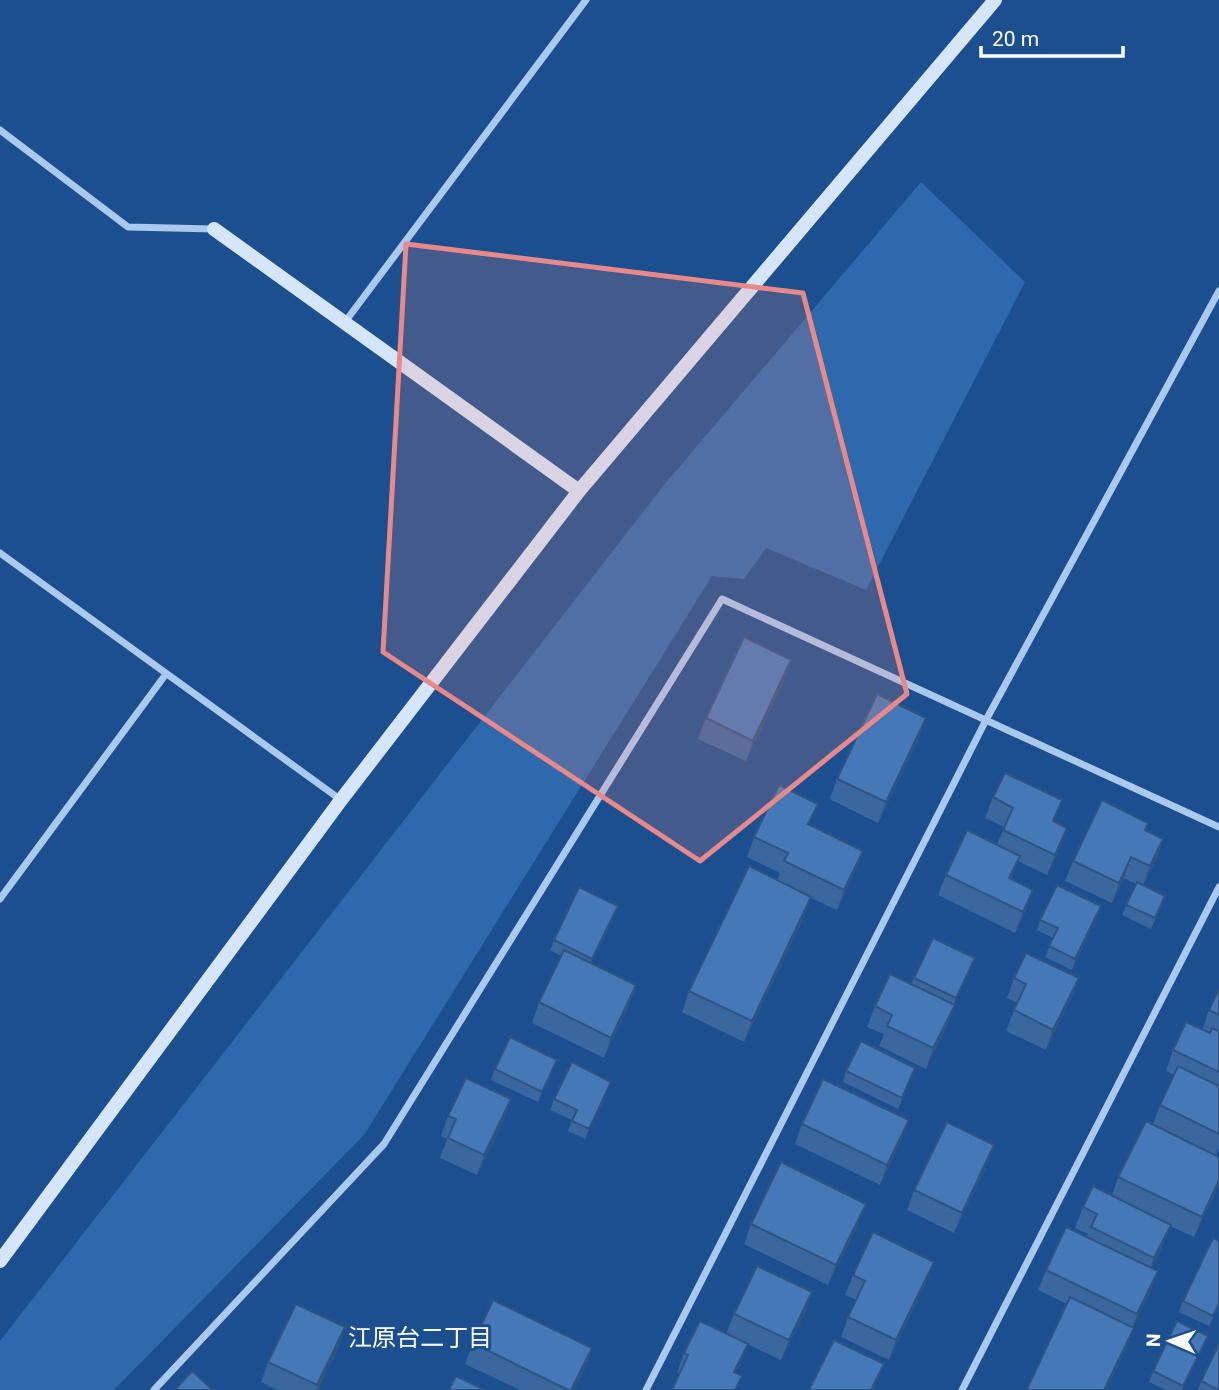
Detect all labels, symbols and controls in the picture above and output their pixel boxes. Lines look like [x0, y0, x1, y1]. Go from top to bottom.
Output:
scale bar [981, 14, 1123, 58]
text: 20 m [992, 27, 1039, 51]
north arrow [1135, 1306, 1205, 1376]
district label: 江原台二丁目 [348, 1324, 492, 1352]
text: N [1142, 1333, 1165, 1348]

